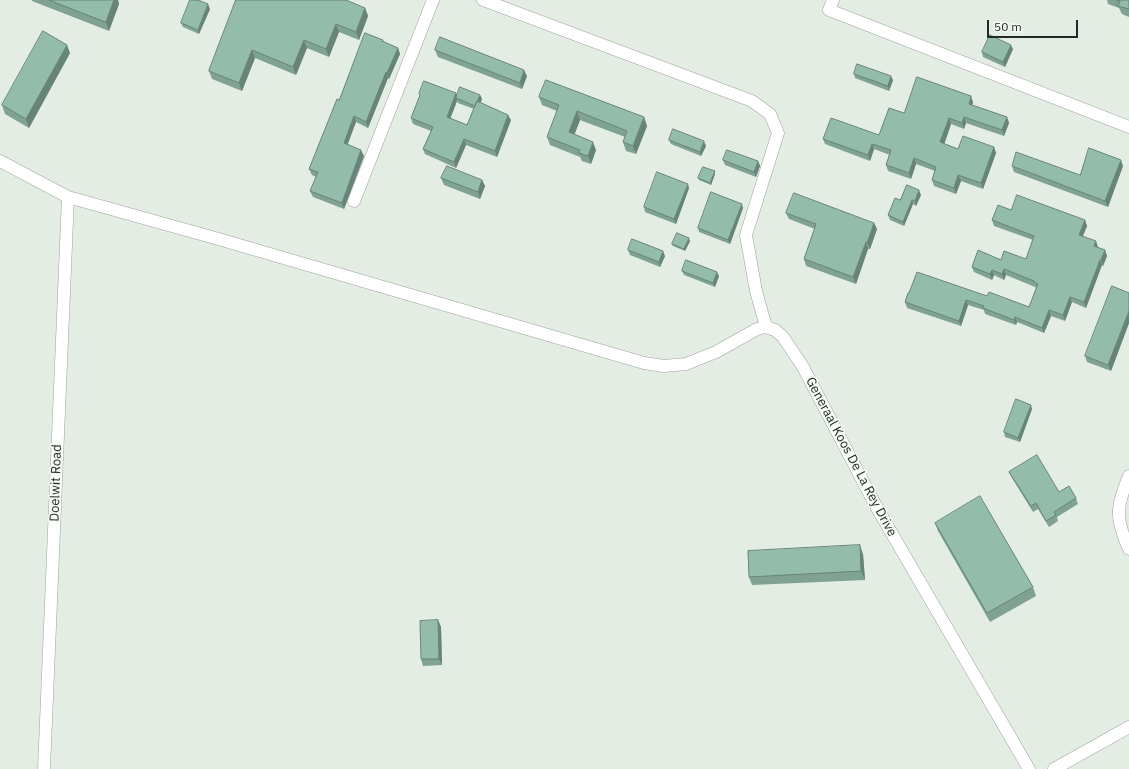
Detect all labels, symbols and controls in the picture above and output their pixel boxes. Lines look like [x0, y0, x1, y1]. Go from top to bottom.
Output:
scale bar [989, 12, 1080, 38]
text: 50 m [994, 19, 1022, 34]
street label: Generaal Koos De La Rey Drive [802, 375, 900, 539]
street label: Doelwit Road [47, 444, 65, 522]

